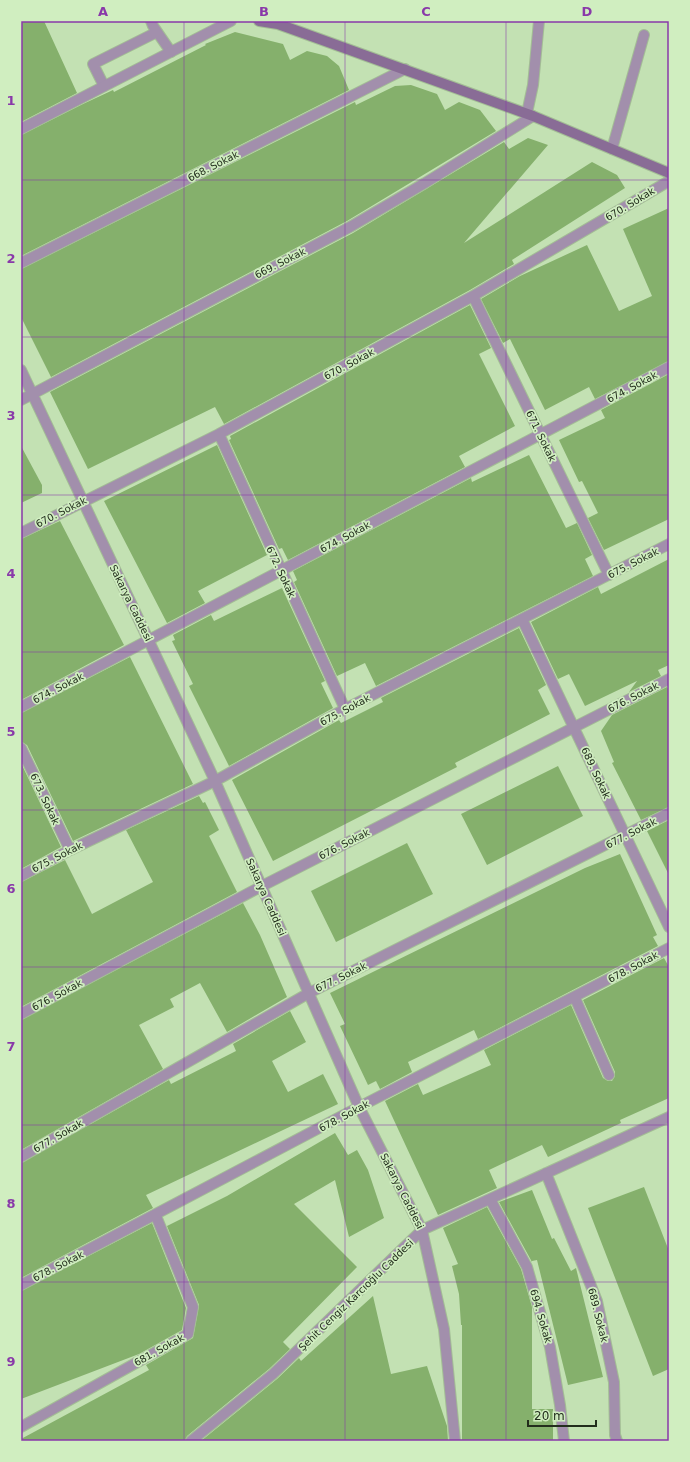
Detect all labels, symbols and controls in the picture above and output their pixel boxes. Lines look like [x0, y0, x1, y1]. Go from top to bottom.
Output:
text: A [98, 4, 108, 19]
text: B [259, 4, 269, 19]
text: C [421, 4, 431, 19]
text: D [582, 4, 593, 19]
text: 1 [6, 93, 16, 108]
street label: 668. Sokak [186, 148, 240, 183]
street label: 670. Sokak [603, 185, 657, 223]
street label: 669. Sokak [253, 245, 307, 280]
text: 2 [6, 251, 16, 266]
street label: 670. Sokak [322, 346, 376, 382]
street label: 674. Sokak [605, 369, 659, 405]
text: 3 [6, 408, 16, 423]
street label: 671. Sokak [524, 409, 558, 464]
street label: 670. Sokak [34, 494, 88, 529]
street label: 674. Sokak [318, 519, 372, 555]
street label: 672. Sokak [264, 545, 298, 600]
street label: 675. Sokak [606, 545, 660, 580]
street label: Sakarya Caddesi [108, 563, 154, 643]
text: 4 [6, 566, 16, 581]
street label: 674. Sokak [31, 670, 85, 705]
street label: 676. Sokak [606, 679, 660, 714]
street label: 675. Sokak [318, 692, 372, 728]
text: 5 [6, 724, 16, 739]
street label: 689. Sokak [579, 746, 613, 801]
street label: 673. Sokak [28, 772, 62, 827]
street label: 677. Sokak [604, 815, 658, 850]
street label: 676. Sokak [317, 826, 371, 861]
street label: 675. Sokak [30, 839, 84, 874]
street label: Sakarya Caddesi [244, 857, 288, 937]
text: 6 [6, 881, 16, 896]
street label: 678. Sokak [606, 949, 660, 985]
street label: 677. Sokak [314, 960, 369, 994]
street label: 676. Sokak [30, 977, 84, 1013]
text: 7 [6, 1039, 16, 1054]
street label: 678. Sokak [317, 1098, 371, 1134]
street label: 677. Sokak [31, 1117, 85, 1155]
street label: Sakarya Caddesi [378, 1151, 426, 1231]
text: 8 [6, 1196, 16, 1211]
street label: Şehit Cengiz Karcıoğlu Caddesi [296, 1237, 416, 1353]
street label: 678. Sokak [31, 1248, 85, 1283]
street label: 689. Sokak [586, 1287, 610, 1343]
street label: 694. Sokak [528, 1288, 554, 1344]
street label: 681. Sokak [132, 1332, 186, 1368]
text: 9 [6, 1354, 16, 1369]
scale bar [528, 1402, 596, 1428]
text: 20 m [534, 1409, 565, 1423]

